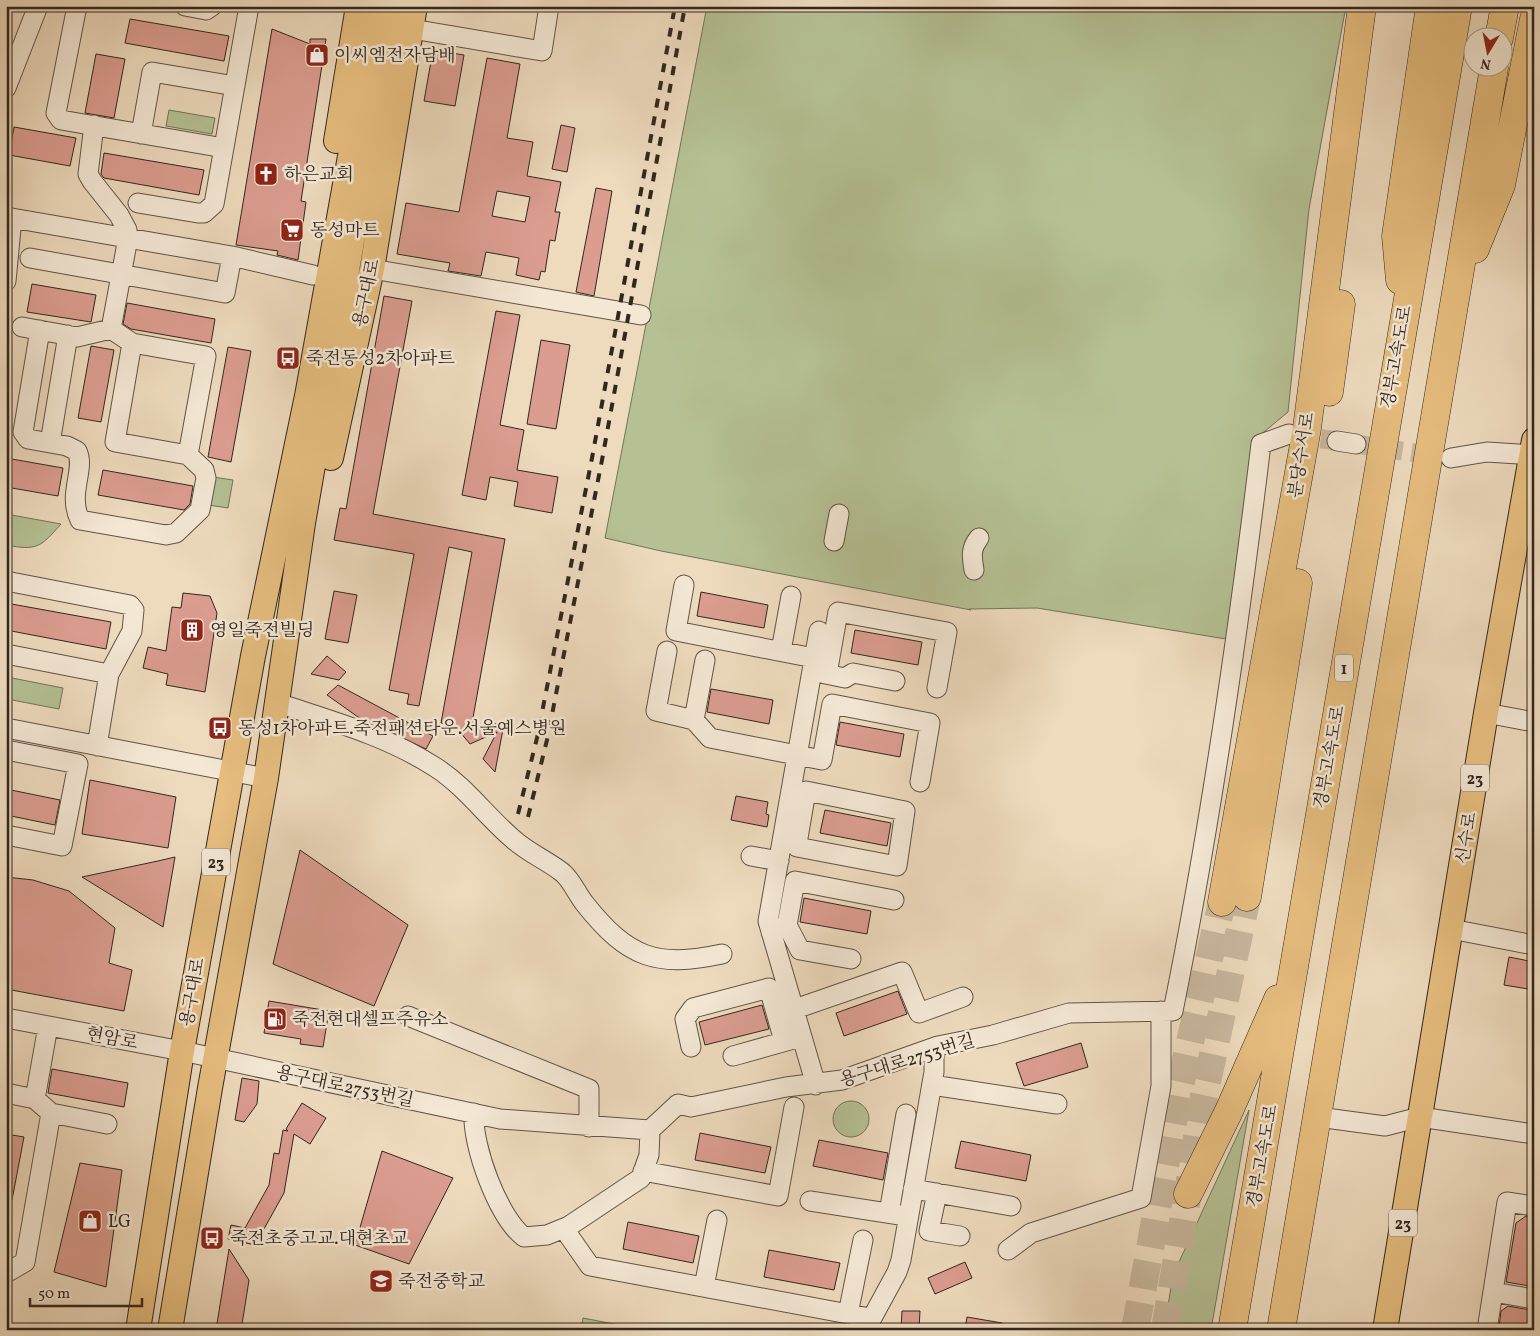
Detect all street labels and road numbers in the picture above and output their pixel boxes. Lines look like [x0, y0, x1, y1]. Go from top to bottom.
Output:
street label: 용구대로 [348, 257, 387, 330]
street label: 경부고속도로 [1376, 304, 1419, 411]
street label: 분당수서로 [1283, 410, 1322, 500]
road number: 1 [1335, 654, 1353, 681]
street label: 경부고속도로 [1309, 704, 1352, 811]
road number: 23 [1461, 764, 1489, 791]
street label: 신수로 [1451, 811, 1484, 866]
road number: 23 [202, 849, 230, 876]
street label: 용구대로 [175, 956, 212, 1029]
street label: 현암로 [84, 1022, 140, 1057]
street label: 용구대로2753번길 [837, 1029, 978, 1094]
street label: 용구대로2753번길 [274, 1061, 416, 1114]
street label: 경부고속도로 [1242, 1103, 1285, 1210]
road number: 23 [1389, 1210, 1417, 1236]

